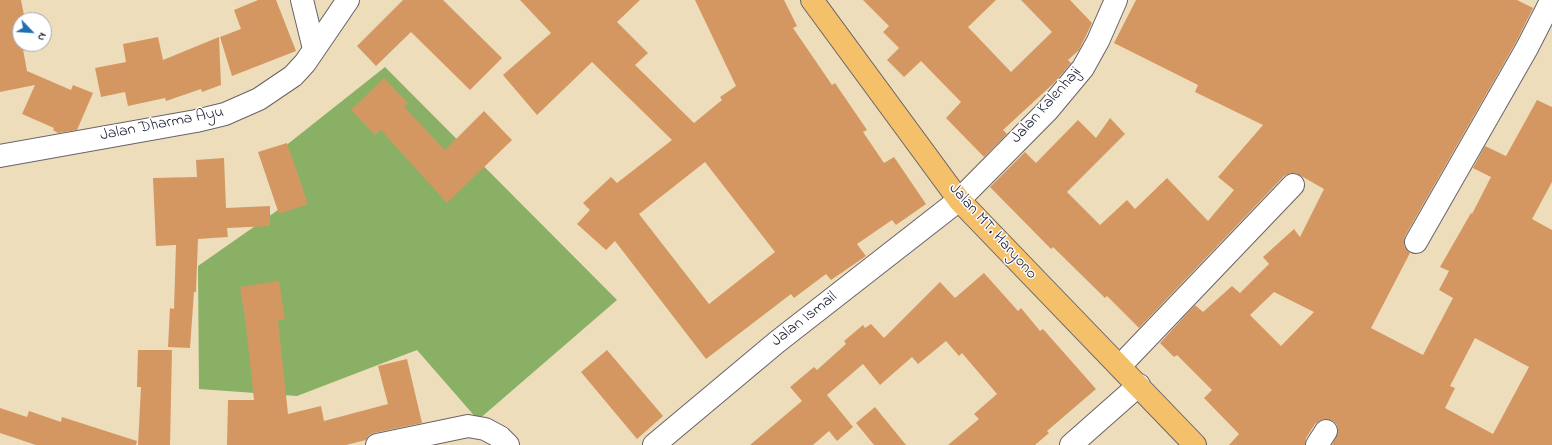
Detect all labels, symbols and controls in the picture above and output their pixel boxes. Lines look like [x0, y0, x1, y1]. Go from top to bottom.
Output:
north arrow [12, 12, 52, 52]
text: N [33, 30, 51, 43]
street label: Jalan Kalenhaji [1008, 64, 1086, 148]
street label: Jalan Dharma Ayu [99, 104, 225, 146]
street label: Jalan MT. Haryono [944, 180, 1040, 284]
street label: Jalan Ismail [768, 288, 842, 352]

